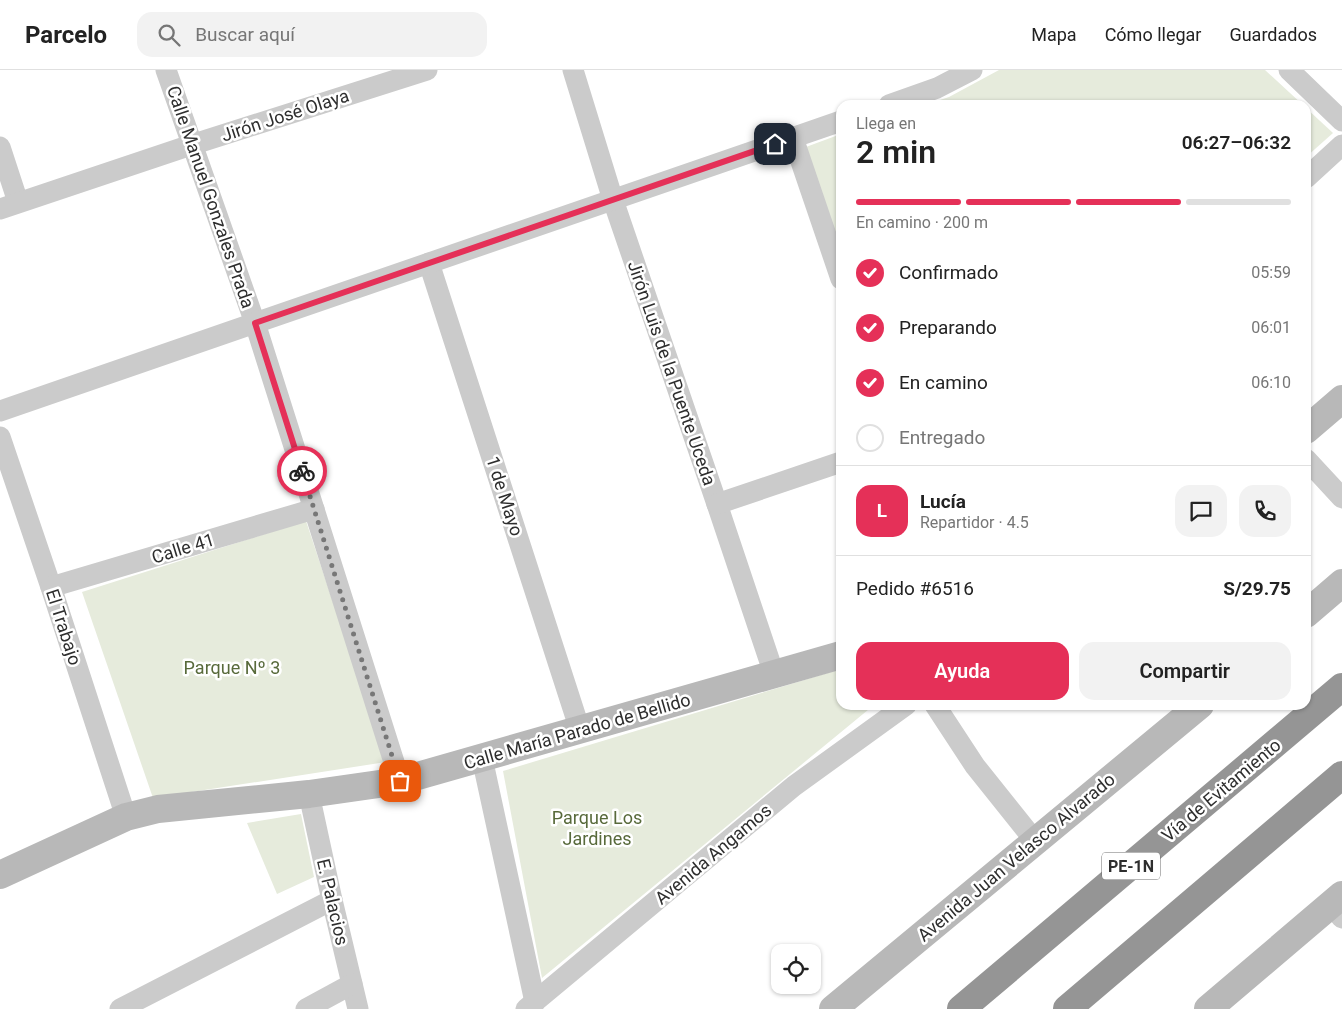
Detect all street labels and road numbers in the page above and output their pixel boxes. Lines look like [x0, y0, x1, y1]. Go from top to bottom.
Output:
street label: Calle Manuel Gonzales Prada [163, 83, 259, 311]
street label: Jirón José Olaya [219, 84, 351, 146]
street label: Jirón Luis de la Puente Uceda [624, 258, 720, 488]
street label: 1 de Mayo [482, 453, 528, 539]
street label: Calle 41 [149, 529, 217, 567]
street label: El Trabajo [42, 586, 86, 668]
street label: Calle María Parado de Bellido [461, 689, 693, 773]
street label: Vía de Evitamiento [1157, 734, 1285, 846]
street label: Avenida Juan Velasco Alvarado [913, 768, 1119, 946]
street label: Avenida Angamos [651, 799, 775, 909]
road number: PE-1N [1102, 852, 1160, 879]
street label: E. Palacios [313, 857, 353, 947]

